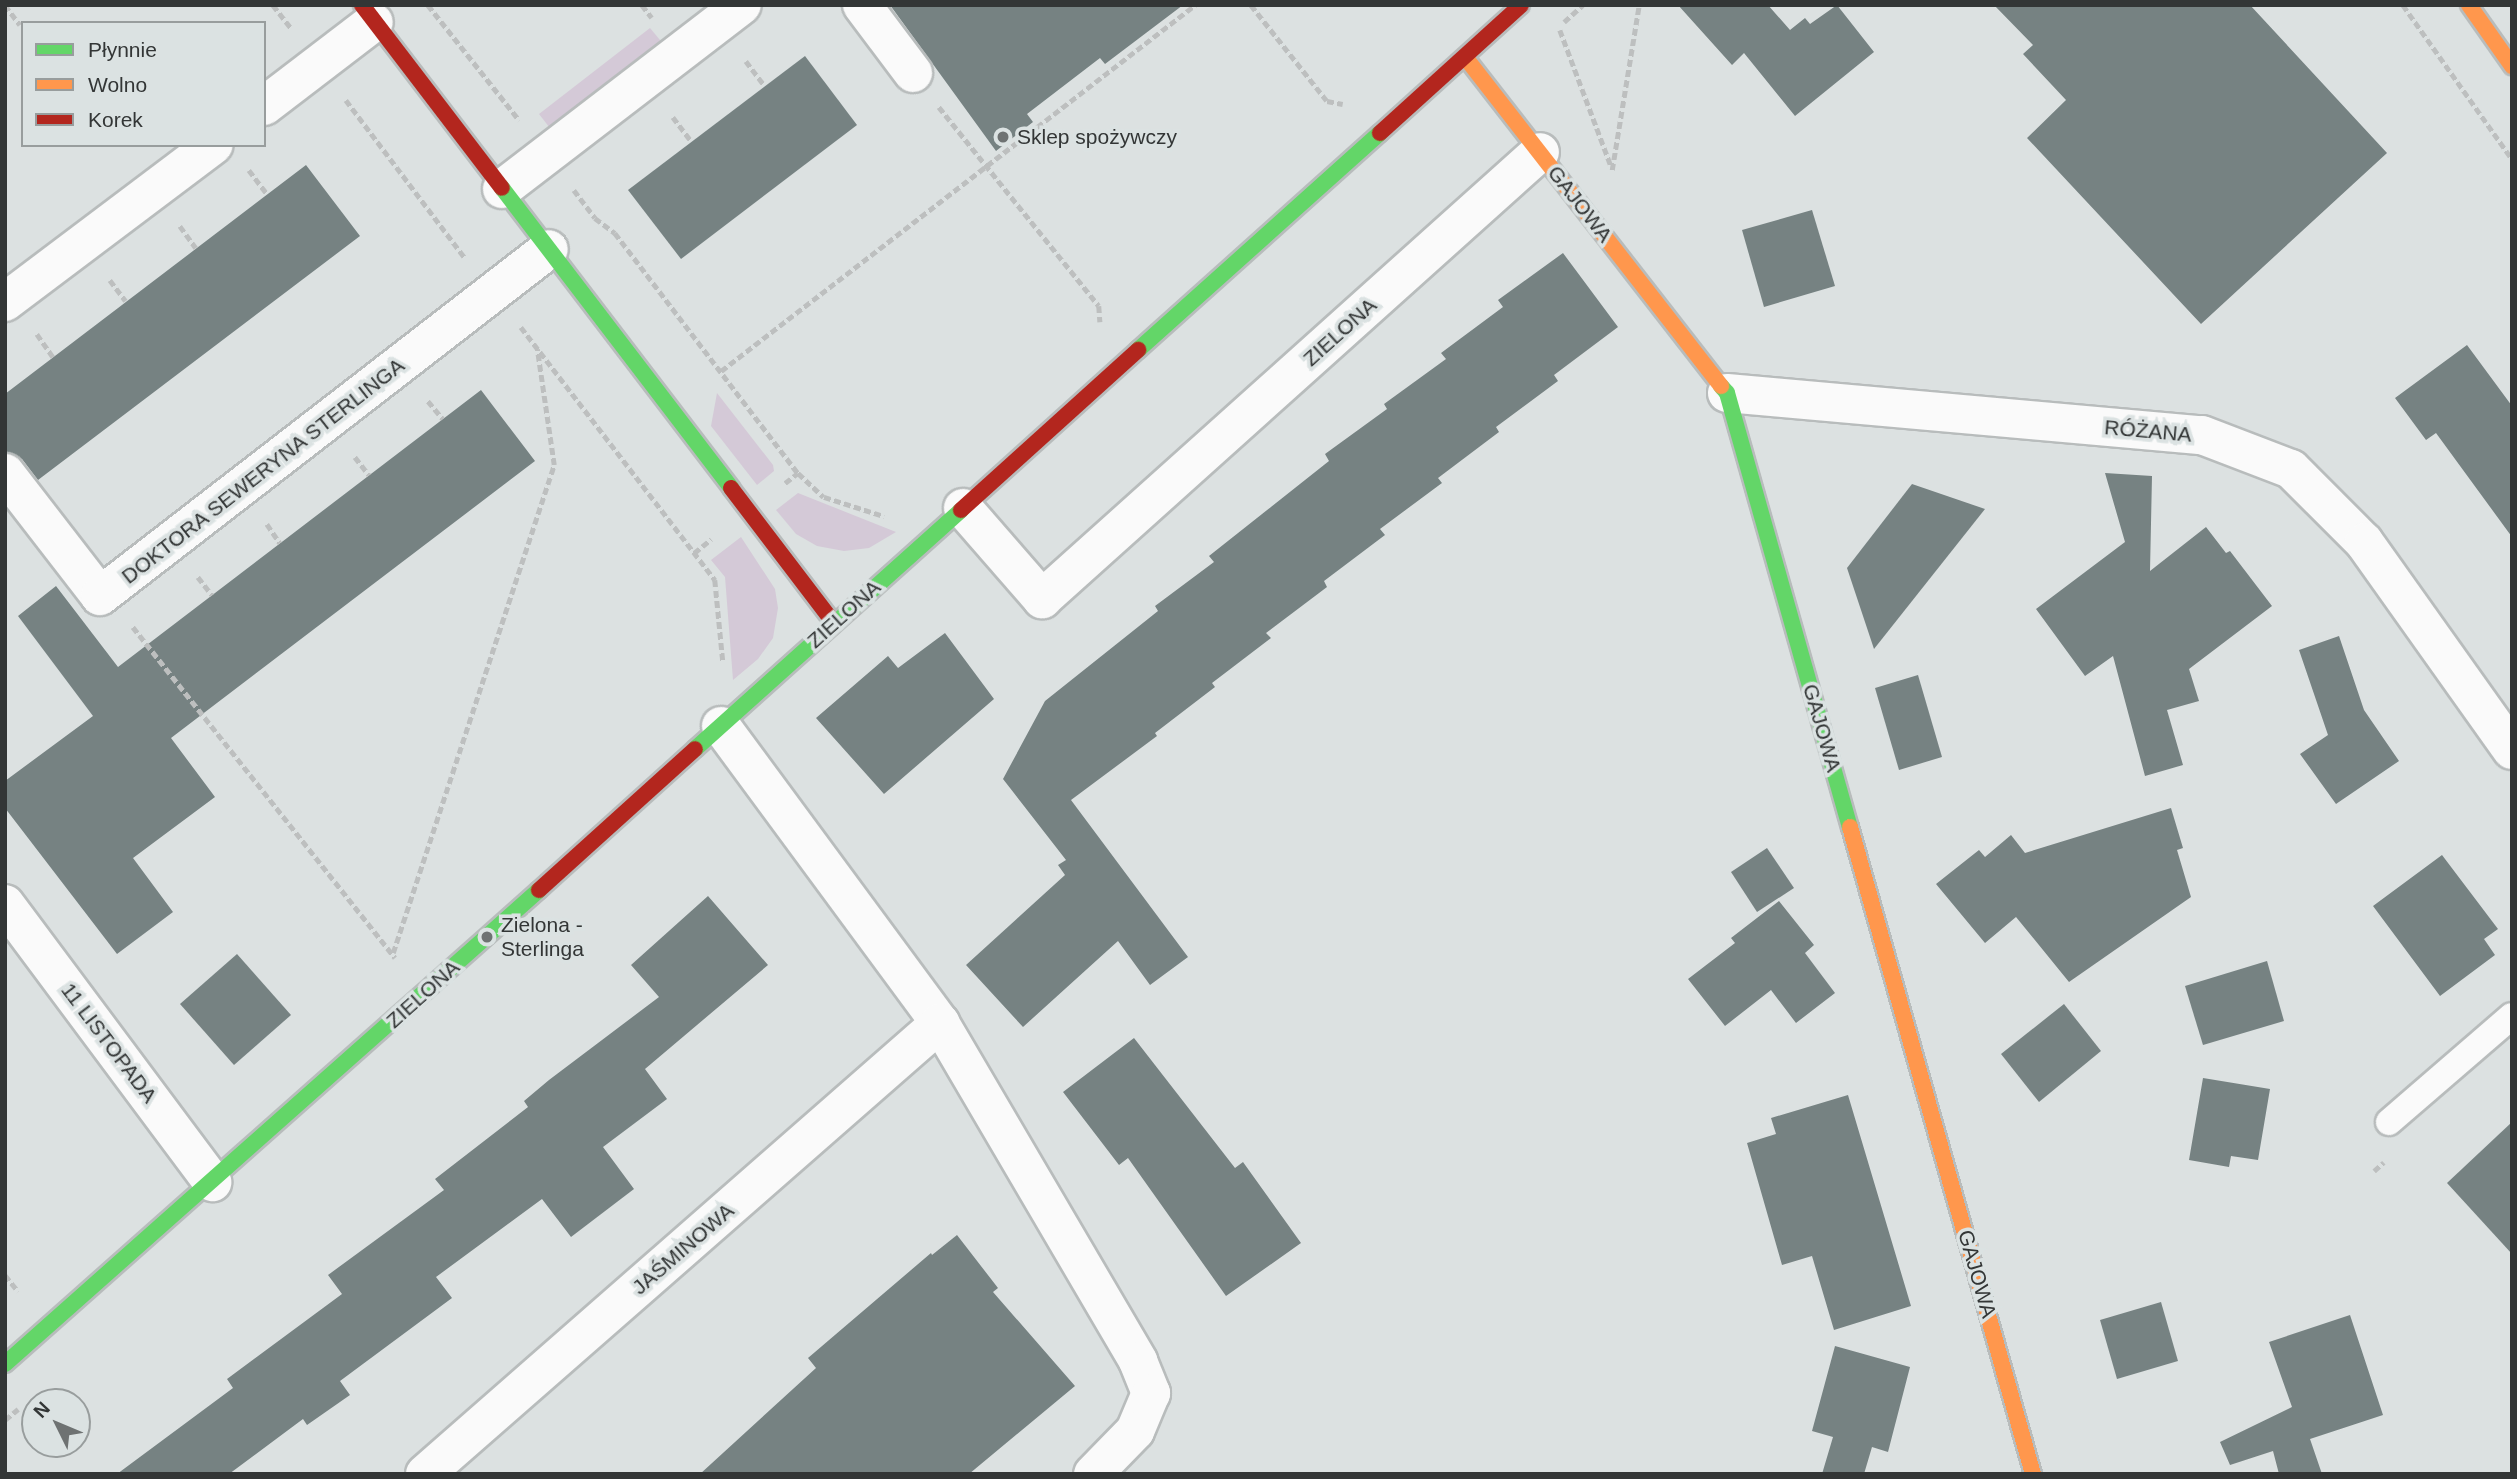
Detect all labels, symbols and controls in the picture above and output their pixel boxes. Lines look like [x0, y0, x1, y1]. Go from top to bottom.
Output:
legend [21, 21, 266, 147]
text: Płynnie [88, 38, 157, 61]
text: Wolno [88, 73, 147, 96]
text: Korek [88, 108, 143, 131]
place label: Sklep spożywczy [1017, 124, 1177, 150]
marker: Sklep spożywczy [995, 129, 1011, 145]
street label: GAJOWA [1542, 161, 1618, 247]
street label: ZIELONA [1298, 293, 1382, 371]
street label: DOKTORA SEWERYNA STERLINGA [116, 352, 410, 590]
street label: RÓŻANA [2103, 415, 2193, 447]
street label: ZIELONA [802, 575, 886, 653]
street label: GAJOWA [1797, 681, 1847, 775]
place label: Zielona - Sterlinga [501, 912, 584, 962]
marker: Zielona - Sterlinga [479, 929, 495, 945]
street label: ZIELONA [381, 955, 465, 1033]
street label: 11 LISTOPADA [56, 978, 162, 1108]
street label: JAŚMINOWA [627, 1198, 739, 1300]
street label: GAJOWA [1952, 1227, 2002, 1321]
north arrow [21, 1388, 91, 1458]
text: N [29, 1398, 54, 1422]

